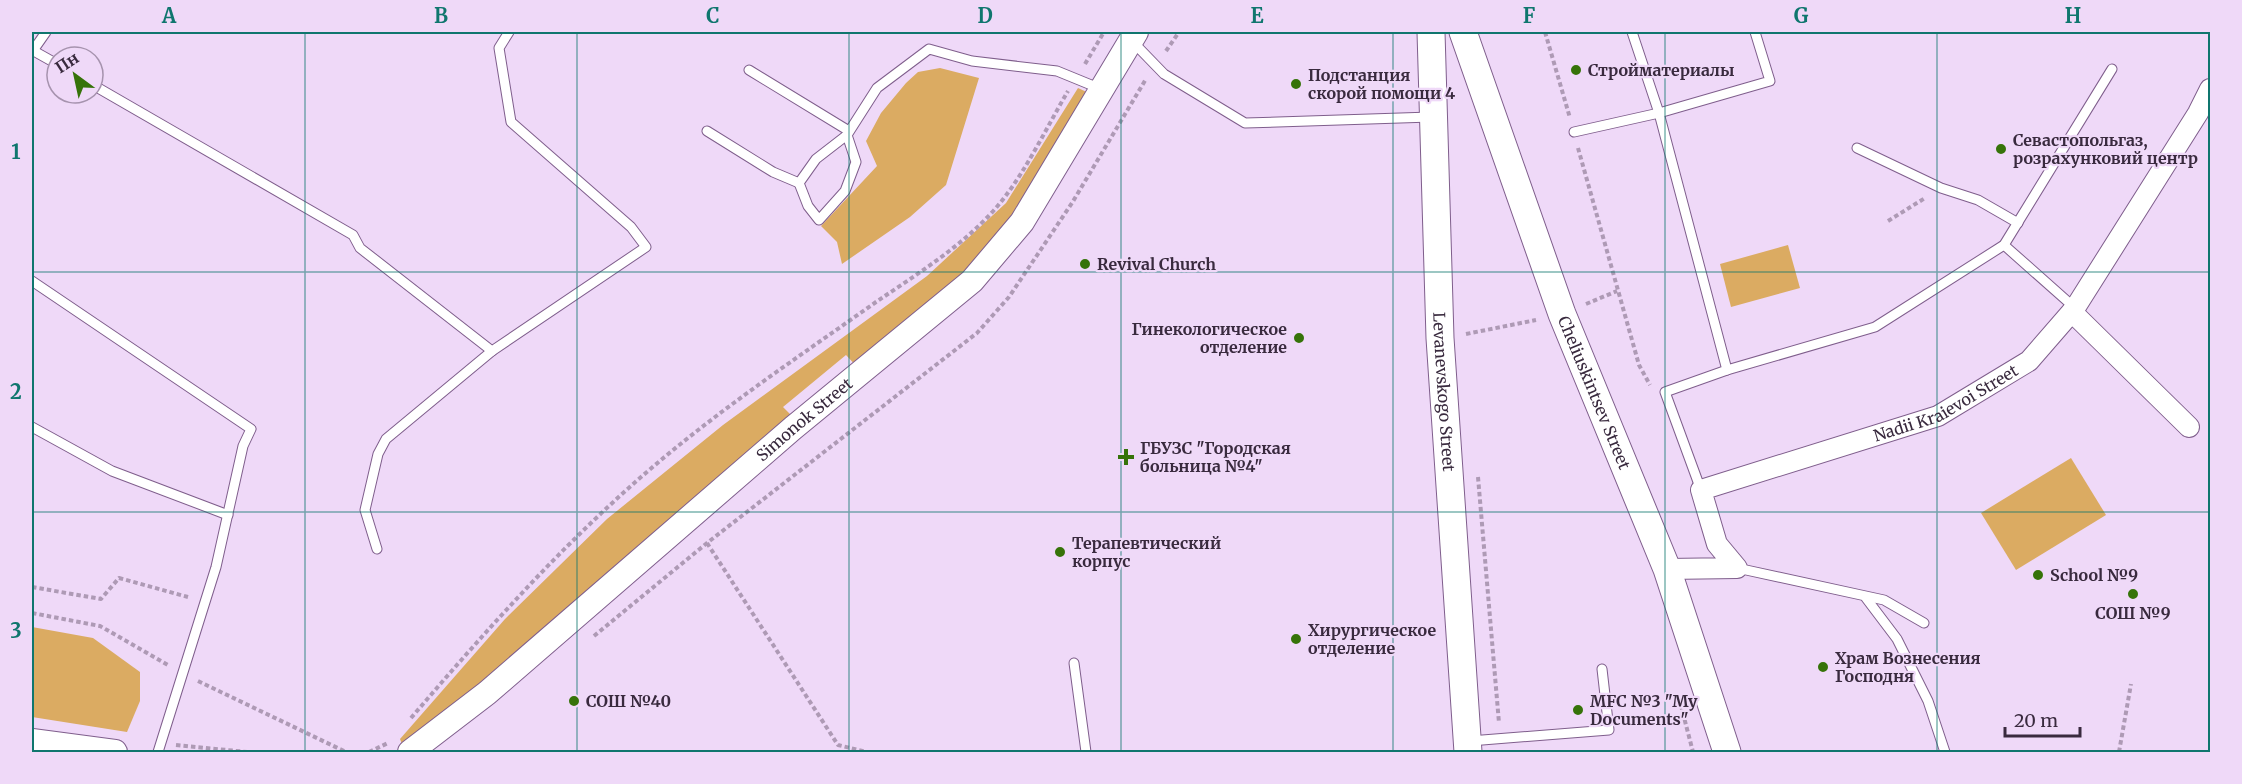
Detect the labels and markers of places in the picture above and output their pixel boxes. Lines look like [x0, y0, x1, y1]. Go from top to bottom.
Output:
place label: Стройматериалы [1588, 60, 1735, 80]
marker: Стройматериалы [1569, 63, 1583, 77]
place label: Подстанция скорой помощи 4 [1308, 65, 1455, 103]
marker: Подстанция скорой помощи 4 [1289, 77, 1303, 91]
place label: Севастопольгаз, розрахунковий центр [2013, 130, 2198, 168]
marker: Севастопольгаз, розрахунковий центр [1994, 142, 2008, 156]
place label: Revival Church [1097, 254, 1216, 274]
marker: Revival Church [1078, 257, 1092, 271]
place label: Гинекологическое отделение [1132, 319, 1287, 357]
marker: Гинекологическое отделение [1292, 331, 1306, 345]
place label: ГБУЗС "Городская больница №4" [1140, 438, 1291, 476]
marker: ГБУЗС "Городская больница №4" [1117, 448, 1135, 466]
place label: Терапевтический корпус [1072, 533, 1221, 571]
marker: Терапевтический корпус [1053, 545, 1067, 559]
place label: School №9 [2050, 565, 2138, 585]
marker: School №9 [2031, 568, 2045, 582]
marker: СОШ №9 [2126, 587, 2140, 601]
place label: СОШ №9 [2095, 603, 2171, 623]
place label: Хирургическое отделение [1308, 620, 1436, 658]
marker: Хирургическое отделение [1289, 632, 1303, 646]
place label: Храм Вознесения Господня [1835, 648, 1981, 686]
marker: Храм Вознесения Господня [1816, 660, 1830, 674]
place label: СОШ №40 [586, 691, 671, 711]
place label: MFC №3 "My Documents" [1590, 691, 1698, 729]
marker: СОШ №40 [567, 694, 581, 708]
marker: MFC №3 "My Documents" [1571, 703, 1585, 717]

